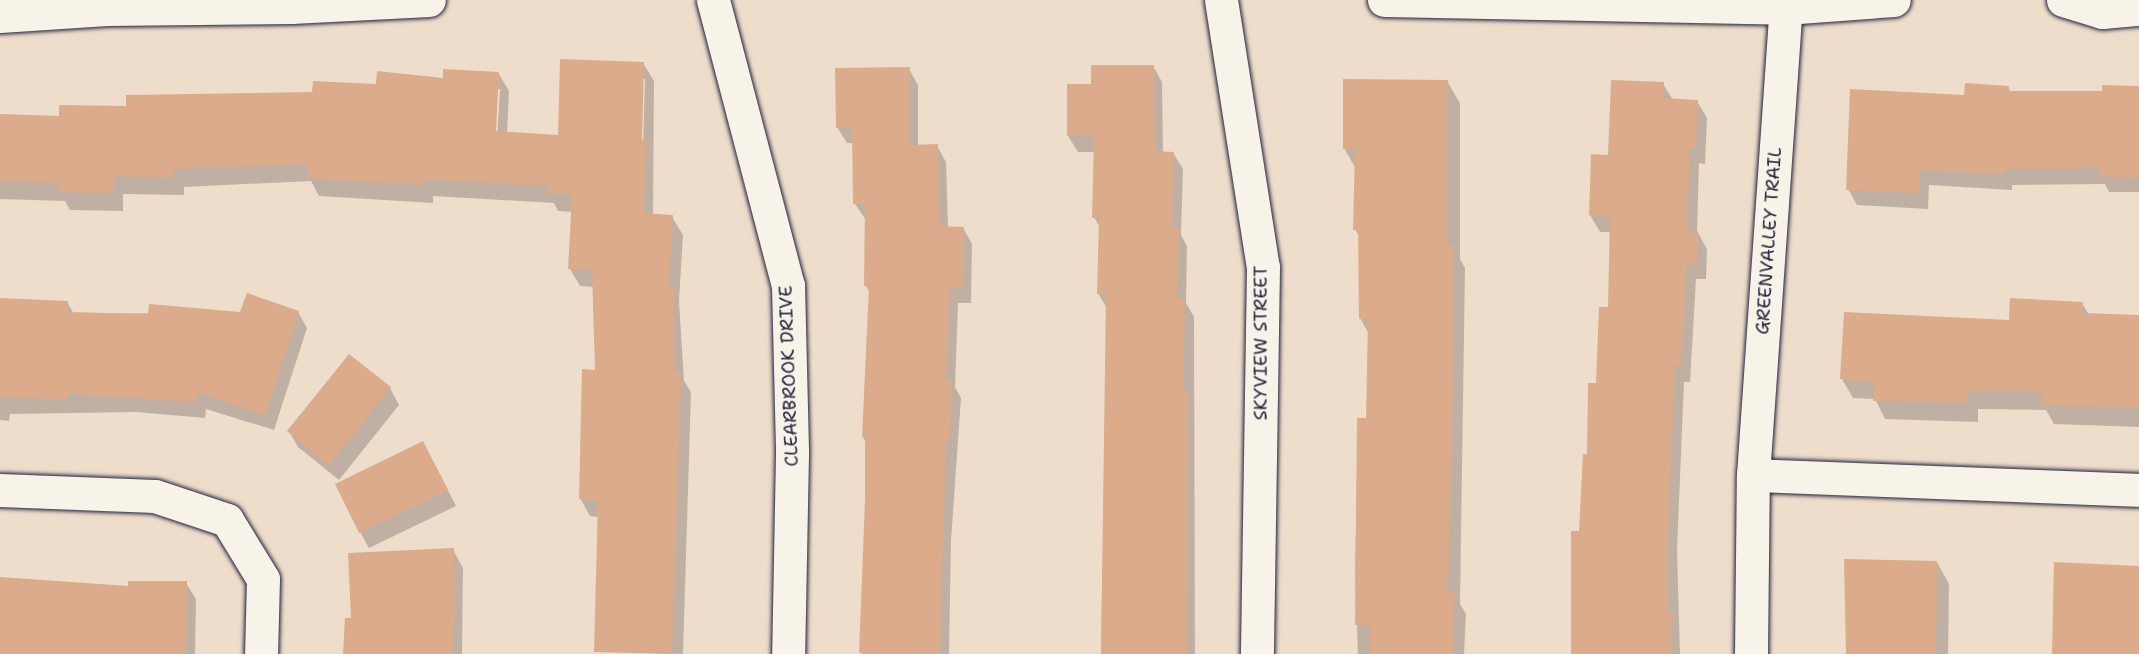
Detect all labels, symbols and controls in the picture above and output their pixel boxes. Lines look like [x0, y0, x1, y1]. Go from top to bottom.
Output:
street label: GREENVALLEY TRAIL [1752, 147, 1786, 335]
street label: SKYVIEW STREET [1250, 266, 1272, 420]
street label: CLEARBROOK DRIVE [775, 285, 803, 467]

